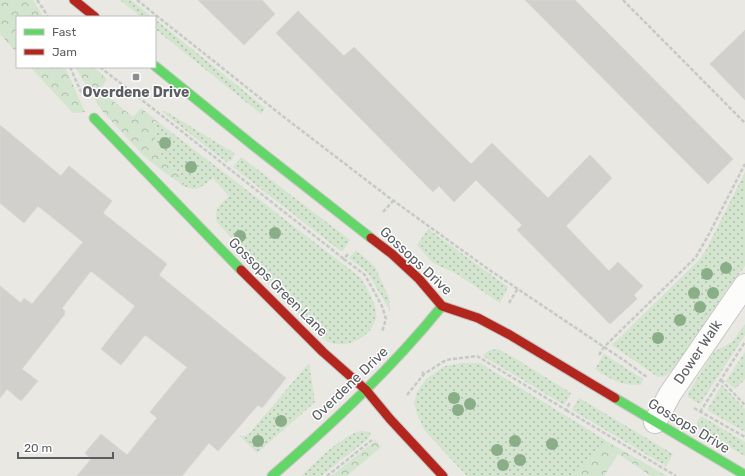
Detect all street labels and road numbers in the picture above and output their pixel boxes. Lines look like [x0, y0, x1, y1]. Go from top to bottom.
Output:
street label: Gossops Drive [376, 223, 456, 299]
street label: Gossops Green Lane [225, 234, 331, 340]
street label: Dower Walk [670, 316, 726, 387]
street label: Overdene Drive [308, 343, 392, 425]
street label: Gossops Drive [645, 395, 733, 457]

